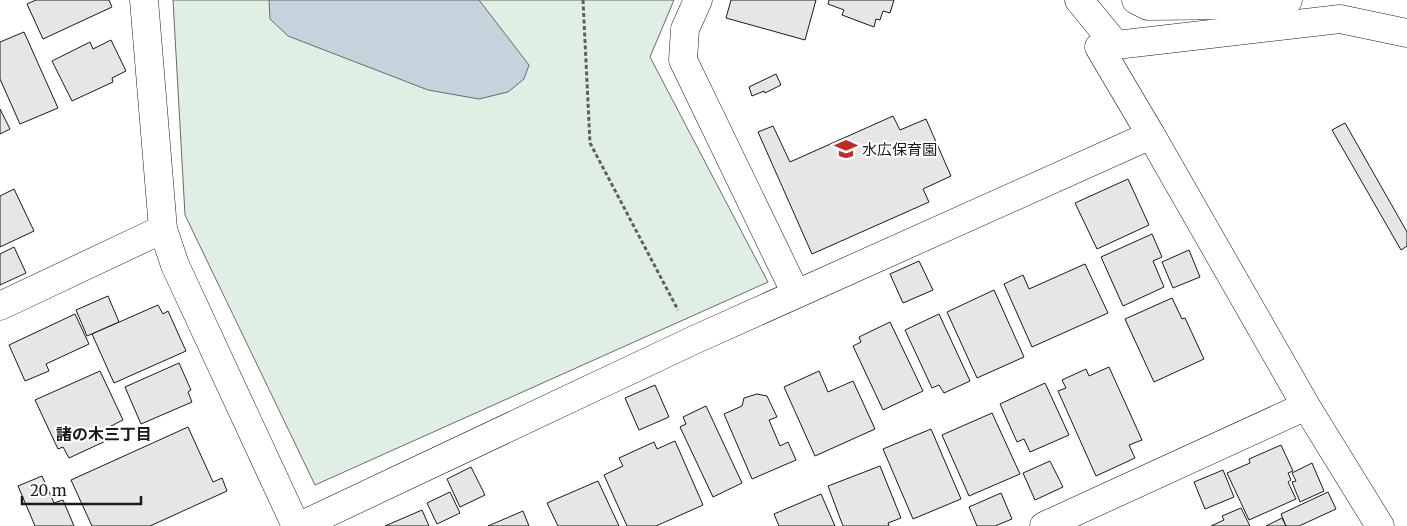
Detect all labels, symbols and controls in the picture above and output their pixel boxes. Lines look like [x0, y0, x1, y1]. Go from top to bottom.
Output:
school or university icon: 水広保育園 [833, 136, 859, 162]
place label: 水広保育園 [862, 140, 937, 159]
district label: 諸の木三丁目 [56, 424, 152, 444]
scale bar [22, 474, 141, 506]
text: 20 m [30, 481, 67, 500]

